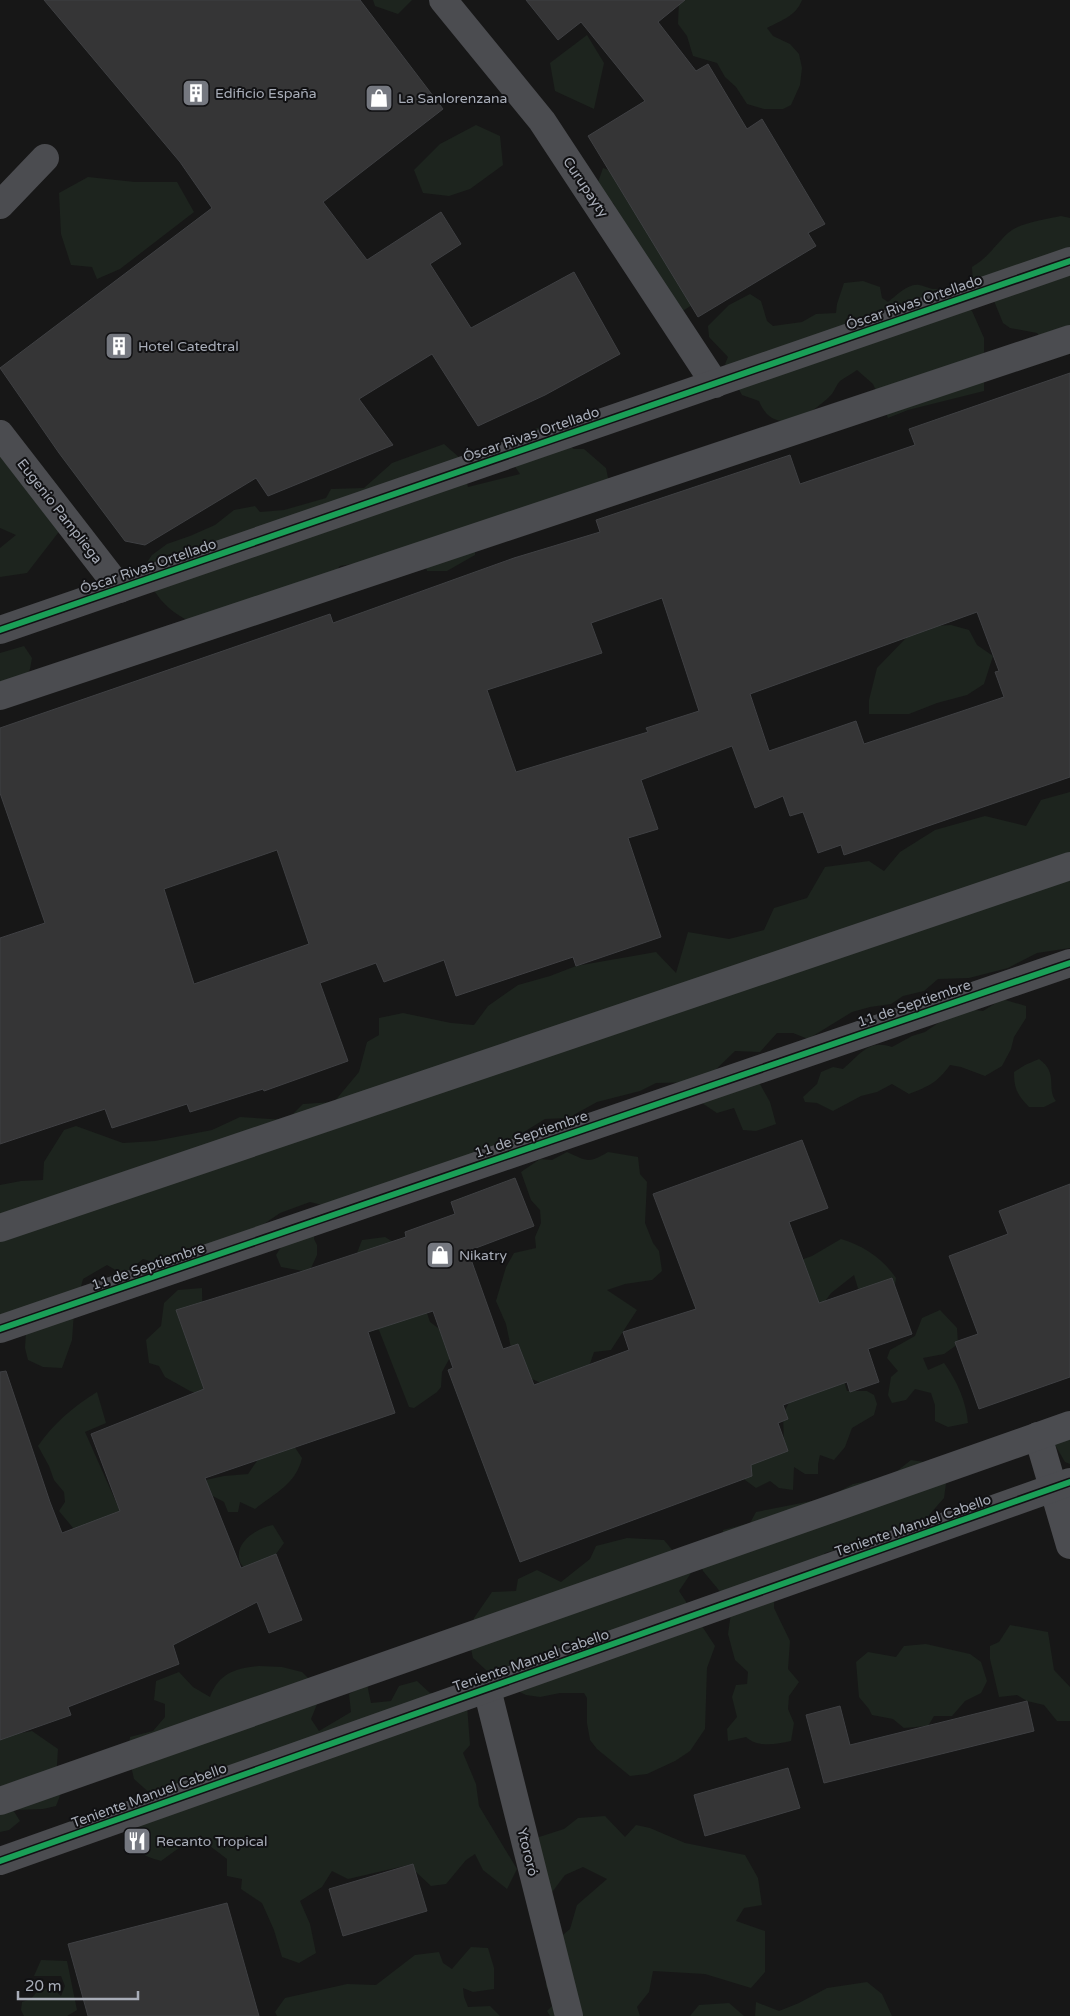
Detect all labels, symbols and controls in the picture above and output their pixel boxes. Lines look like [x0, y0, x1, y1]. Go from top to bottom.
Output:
building icon: Edificio España [181, 78, 211, 108]
shop icon: La Sanlorenzana [364, 83, 394, 113]
place label: Edificio España [215, 85, 317, 102]
place label: La Sanlorenzana [398, 90, 507, 107]
street label: Curupayty [559, 154, 612, 221]
street label: Óscar Rivas Ortellado [844, 271, 985, 334]
building icon: Hotel Catedtral [104, 331, 134, 361]
place label: Hotel Catedtral [138, 338, 239, 355]
street label: Óscar Rivas Ortellado [461, 403, 602, 466]
street label: Eugenio Pampliega [13, 455, 106, 567]
street label: Óscar Rivas Ortellado [78, 535, 219, 598]
street label: 11 de Septiembre [855, 976, 973, 1031]
street label: 11 de Septiembre [472, 1107, 590, 1162]
street label: 11 de Septiembre [89, 1239, 207, 1294]
shop icon: Nikatry [425, 1240, 455, 1270]
place label: Nikatry [459, 1247, 507, 1264]
street label: Teniente Manuel Cabello [833, 1491, 993, 1560]
street label: Teniente Manuel Cabello [451, 1626, 611, 1695]
street label: Teniente Manuel Cabello [69, 1759, 229, 1831]
restaurant icon: Recanto Tropical [122, 1826, 152, 1856]
street label: Ytororó [513, 1826, 542, 1878]
place label: Recanto Tropical [156, 1833, 267, 1850]
scale bar [18, 1968, 138, 2000]
text: 20 m [25, 1977, 62, 1995]

